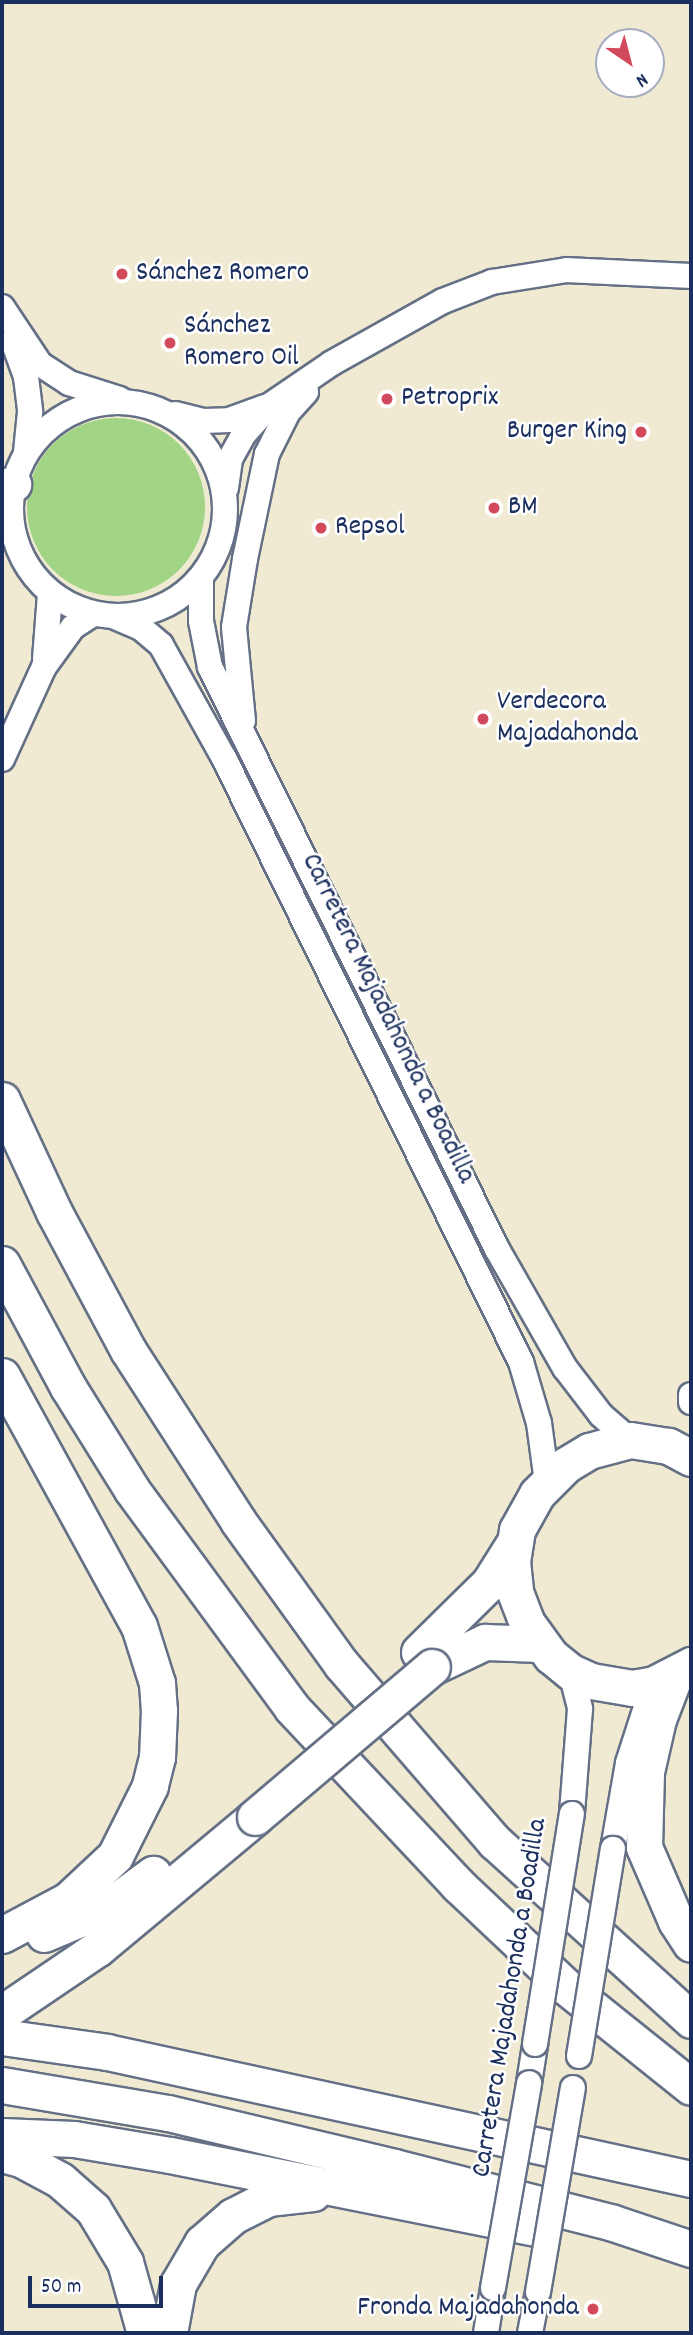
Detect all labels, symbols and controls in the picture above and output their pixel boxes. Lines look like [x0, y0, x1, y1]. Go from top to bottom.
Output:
north arrow [595, 28, 665, 98]
text: N [630, 65, 653, 93]
place label: Sánchez Romero [136, 257, 309, 291]
marker: Sánchez Romero [114, 266, 130, 282]
place label: Sánchez Romero Oil [184, 310, 299, 376]
marker: Sánchez Romero Oil [162, 335, 178, 351]
place label: Petroprix [401, 382, 498, 416]
marker: Petroprix [379, 391, 395, 407]
place label: Burger King [507, 415, 627, 449]
marker: Burger King [633, 424, 649, 440]
place label: BM [508, 491, 538, 525]
marker: BM [486, 500, 502, 516]
place label: Repsol [335, 511, 405, 545]
marker: Repsol [313, 520, 329, 536]
place label: Verdecora Majadahonda [497, 686, 638, 752]
marker: Verdecora Majadahonda [475, 711, 491, 727]
street label: Carretera Majadahonda a Boadilla [292, 849, 482, 1189]
street label: Carretera Majadahonda a Boadilla [466, 1816, 556, 2180]
scale bar [32, 2262, 166, 2306]
text: 50 m [41, 2273, 81, 2303]
place label: Fronda Majadahonda [357, 2292, 579, 2326]
marker: Fronda Majadahonda [585, 2301, 601, 2317]

